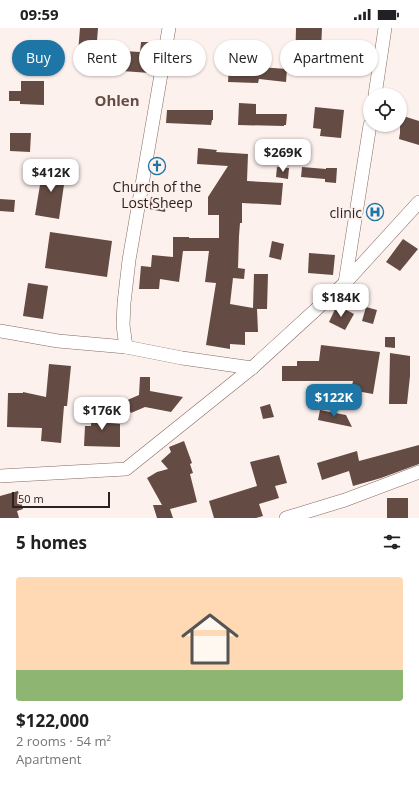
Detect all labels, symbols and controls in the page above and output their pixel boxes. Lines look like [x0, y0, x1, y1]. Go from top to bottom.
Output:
text: 09:59 [20, 4, 59, 24]
chip: Buy [12, 40, 65, 76]
chip: Rent [73, 40, 131, 76]
chip: Filters [139, 40, 206, 76]
chip: New [214, 40, 272, 76]
chip: Apartment [280, 40, 378, 76]
map controls [363, 88, 407, 132]
button: locate [363, 88, 407, 132]
district label: Ohlen [94, 90, 140, 110]
pin: $269K [255, 139, 311, 173]
text: $269K [264, 143, 302, 161]
church icon: Church of the Lost Sheep [147, 156, 167, 176]
pin: $412K [23, 159, 79, 193]
text: $412K [32, 163, 70, 181]
place label: Church of the Lost Sheep [113, 177, 202, 212]
hospital icon: clinic [365, 202, 385, 222]
place label: clinic [329, 203, 362, 222]
pin: $184K [313, 284, 369, 318]
text: $184K [322, 288, 360, 306]
pin: $122K [306, 384, 362, 418]
text: $122K [315, 388, 353, 406]
pin: $176K [74, 397, 130, 431]
text: $176K [83, 401, 121, 419]
scale bar [12, 490, 110, 509]
text: 50 m [18, 491, 44, 506]
text: 5 homes [16, 531, 87, 554]
icon: filters [381, 531, 403, 553]
icon: home [174, 603, 246, 675]
text: $122,000 [16, 709, 89, 732]
text: 2 rooms · 54 m² [16, 732, 111, 750]
text: Apartment [16, 750, 81, 768]

